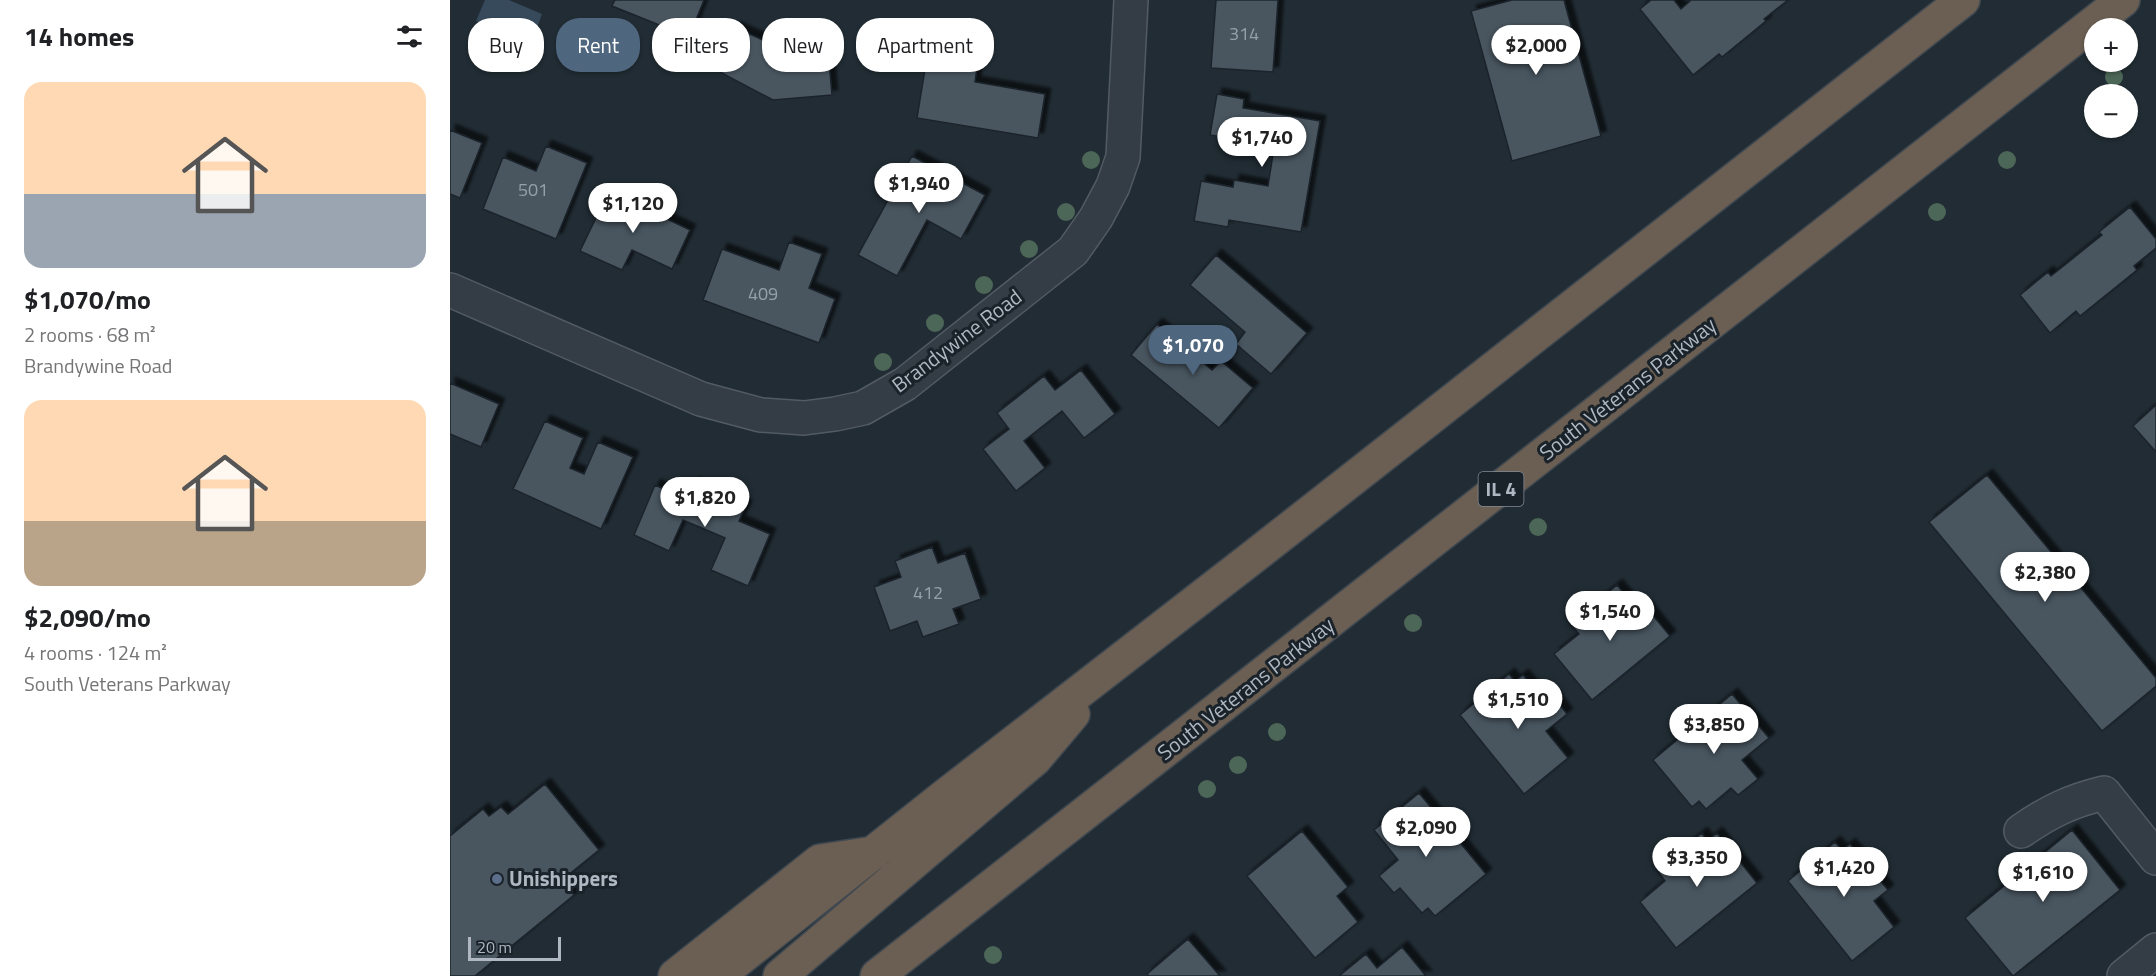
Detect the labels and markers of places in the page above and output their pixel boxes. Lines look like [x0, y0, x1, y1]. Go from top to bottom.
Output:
pin: $2,000 [1487, 25, 1585, 76]
pin: $1,740 [1213, 117, 1311, 168]
pin: $1,940 [870, 163, 968, 214]
pin: $1,120 [584, 183, 682, 234]
pin: $1,070 [1144, 325, 1242, 376]
pin: $1,820 [656, 477, 754, 528]
pin: $2,380 [1996, 552, 2094, 603]
pin: $1,540 [1561, 591, 1659, 642]
pin: $1,510 [1469, 679, 1567, 730]
pin: $3,850 [1665, 704, 1763, 755]
pin: $2,090 [1377, 807, 1475, 858]
pin: $3,350 [1648, 837, 1746, 888]
pin: $1,420 [1795, 847, 1893, 898]
pin: $1,610 [1994, 852, 2092, 903]
place label: Unishippers [509, 862, 618, 894]
marker: Unishippers [490, 872, 504, 886]

